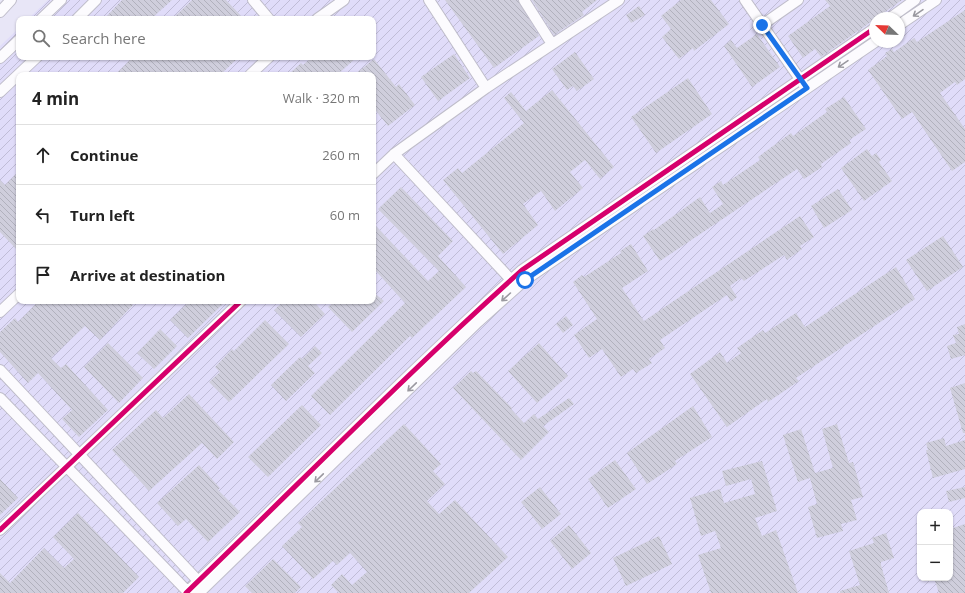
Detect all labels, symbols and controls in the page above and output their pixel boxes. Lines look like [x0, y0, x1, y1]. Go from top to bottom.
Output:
one-way arrow [912, 9, 923, 17]
north arrow [869, 12, 905, 48]
search box [16, 16, 376, 60]
route end [753, 16, 771, 34]
icon: search [30, 27, 52, 49]
text: Search here [62, 28, 146, 48]
one-way arrow [838, 60, 849, 68]
text: 4 min [32, 87, 79, 110]
text: Walk · 320 m [283, 89, 360, 107]
icon: ahead [32, 144, 54, 166]
text: Continue [70, 145, 138, 165]
text: 260 m [322, 146, 360, 164]
icon: left [32, 204, 54, 226]
text: Turn left [70, 205, 135, 225]
text: 60 m [330, 206, 360, 224]
icon: arrive [32, 264, 54, 286]
text: Arrive at destination [70, 265, 225, 285]
route start [516, 271, 534, 289]
one-way arrow [501, 293, 511, 302]
one-way arrow [407, 382, 417, 392]
one-way arrow [314, 473, 324, 483]
map controls [917, 509, 953, 581]
button: + [917, 509, 953, 545]
button: − [917, 545, 953, 581]

